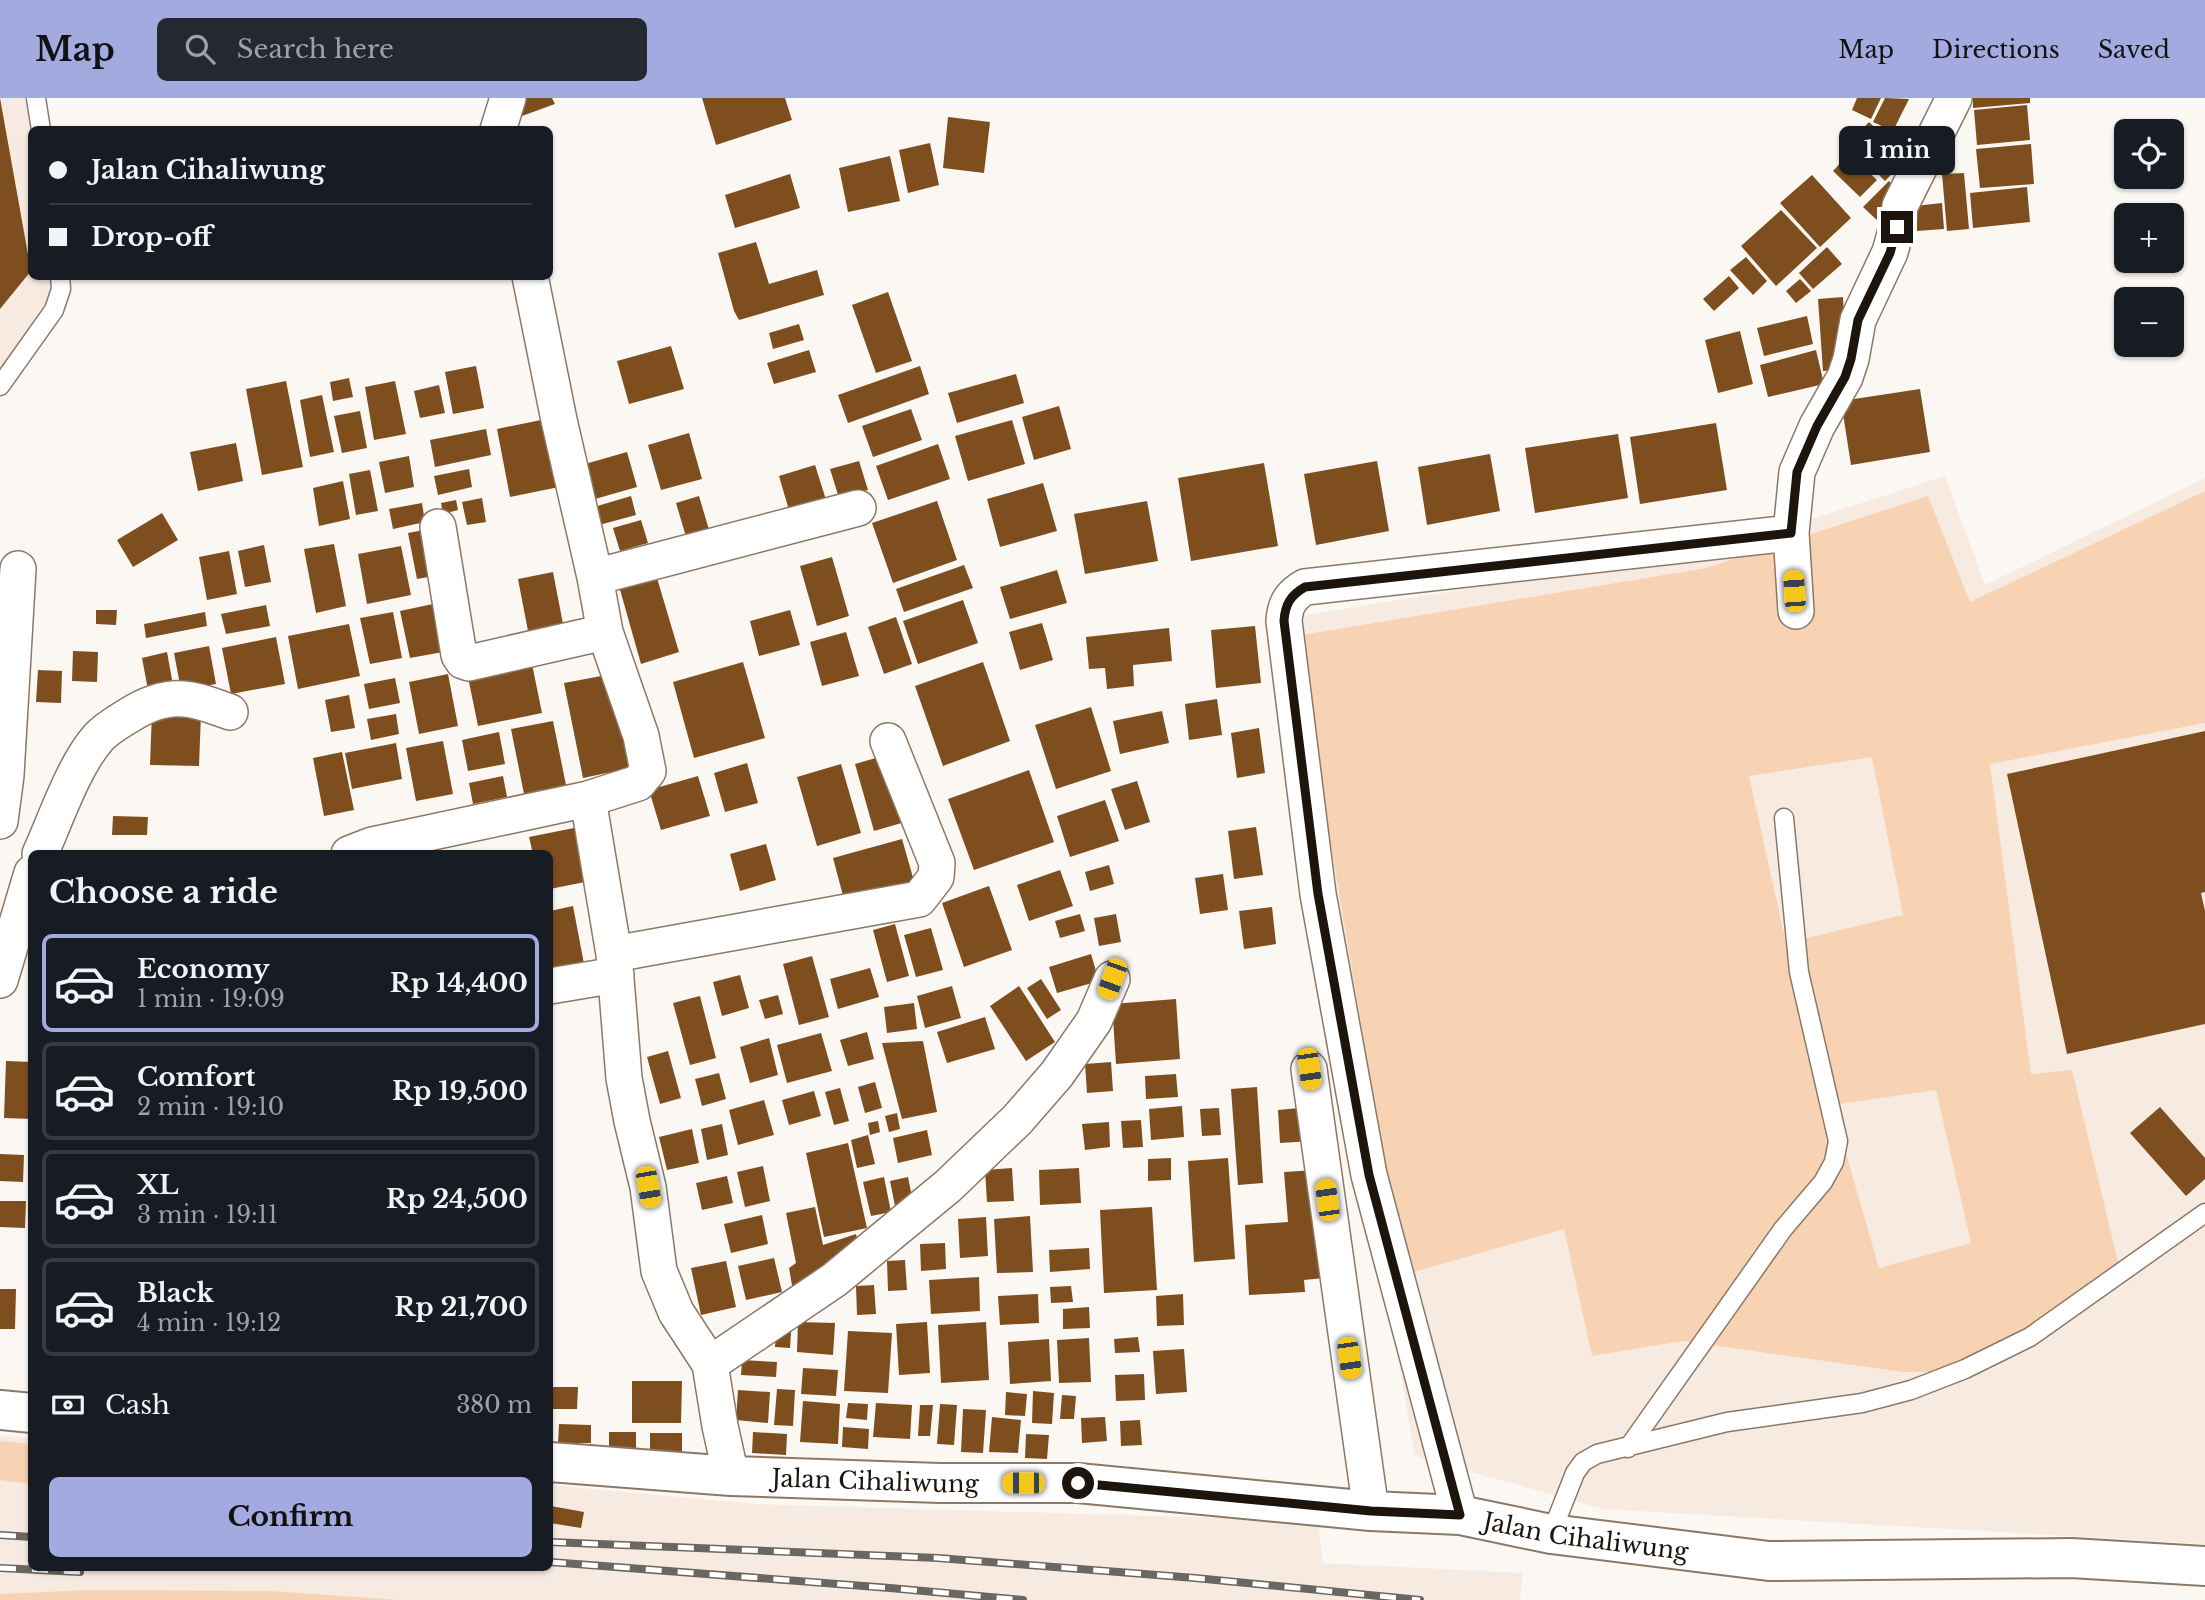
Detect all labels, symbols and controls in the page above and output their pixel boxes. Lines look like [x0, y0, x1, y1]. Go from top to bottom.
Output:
search box [157, 18, 647, 81]
text: Map [35, 29, 115, 70]
icon: search [181, 30, 219, 68]
text: Search here [237, 33, 394, 65]
text: Map [1838, 35, 1894, 64]
text: Directions [1932, 35, 2060, 64]
text: Saved [2098, 35, 2170, 64]
map controls [2114, 119, 2184, 357]
button: locate [2114, 119, 2184, 189]
callout: 1 min [1839, 125, 1955, 174]
text: 1 min [1864, 136, 1930, 164]
text: Jalan Cihaliwung [91, 154, 325, 186]
button: + [2114, 203, 2184, 273]
route end [1881, 211, 1913, 243]
text: Drop-off [91, 221, 212, 253]
button: − [2114, 287, 2184, 357]
car [1783, 569, 1806, 613]
text: Choose a ride [49, 872, 278, 912]
icon: car [53, 952, 116, 1015]
text: Economy [137, 953, 270, 985]
car [1095, 956, 1130, 1002]
text: Rp 14,400 [390, 967, 528, 999]
text: 1 min · 19:09 [137, 985, 285, 1013]
car [1296, 1047, 1323, 1091]
icon: car [53, 1060, 116, 1123]
text: Comfort [137, 1061, 255, 1093]
text: Rp 19,500 [392, 1075, 528, 1107]
text: 2 min · 19:10 [137, 1093, 284, 1121]
car [635, 1164, 662, 1210]
icon: car [53, 1168, 116, 1231]
text: XL [137, 1169, 179, 1201]
car [1314, 1178, 1341, 1222]
text: Rp 24,500 [386, 1183, 528, 1215]
text: 3 min · 19:11 [137, 1201, 278, 1229]
icon: car [53, 1276, 116, 1339]
text: Black [137, 1277, 214, 1309]
text: Rp 21,700 [394, 1291, 528, 1323]
text: 4 min · 19:12 [137, 1309, 281, 1337]
car [1336, 1336, 1363, 1380]
icon: cash [49, 1386, 87, 1424]
text: Cash [105, 1389, 170, 1421]
text: 380 m [456, 1391, 532, 1419]
street label: Jalan Cihaliwung [768, 1463, 980, 1498]
route start [1062, 1467, 1094, 1499]
car [1003, 1473, 1045, 1494]
button: Confirm [49, 1477, 532, 1557]
street label: Jalan Cihaliwung [1478, 1505, 1691, 1565]

